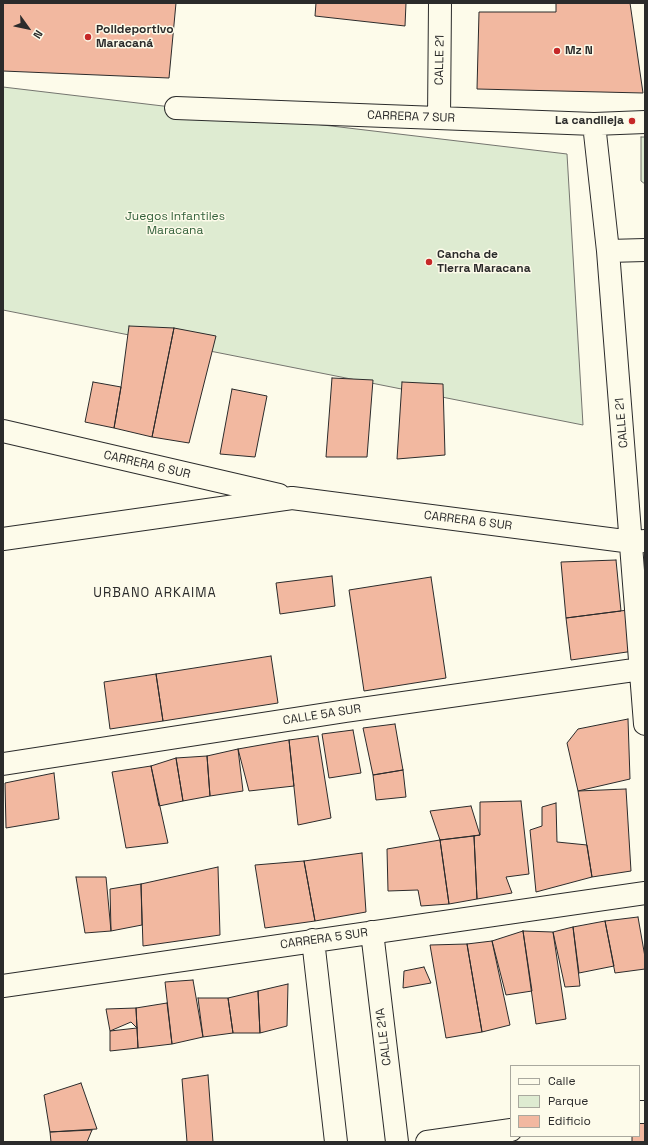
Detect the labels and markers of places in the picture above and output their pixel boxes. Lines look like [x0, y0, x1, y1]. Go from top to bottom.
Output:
place label: Polideportivo Maracaná [96, 23, 174, 51]
marker: Polideportivo Maracaná [83, 32, 93, 42]
place label: Mz N [565, 44, 593, 58]
marker: Mz N [552, 46, 562, 56]
place label: La candileja [555, 114, 624, 128]
marker: La candileja [627, 116, 637, 126]
place label: Cancha de Tierra Maracana [437, 248, 531, 276]
marker: Cancha de Tierra Maracana [424, 257, 434, 267]

